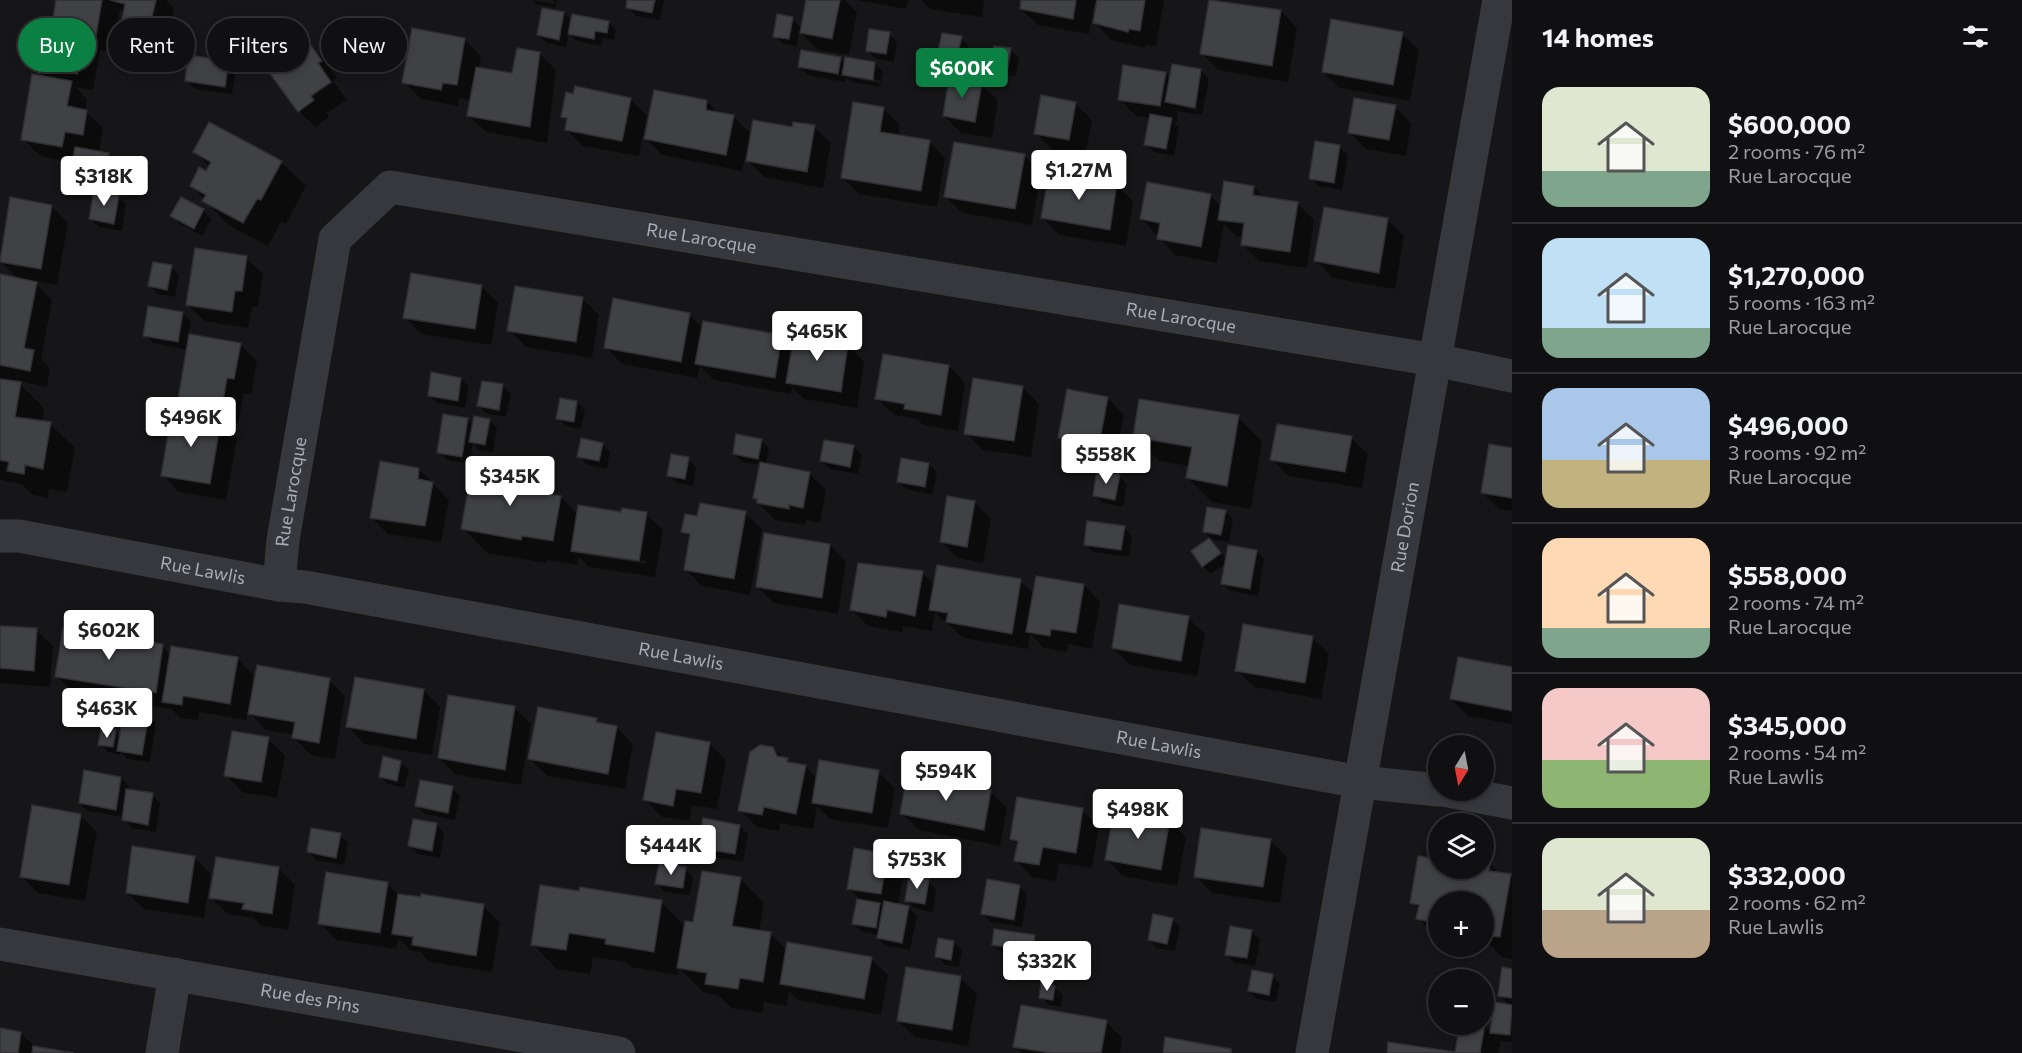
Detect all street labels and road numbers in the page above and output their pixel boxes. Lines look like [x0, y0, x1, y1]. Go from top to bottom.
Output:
street label: Rue Larocque [645, 218, 758, 258]
street label: Rue Larocque [1124, 297, 1238, 337]
street label: Rue Larocque [270, 435, 311, 548]
street label: Rue Dorion [1386, 480, 1423, 574]
street label: Rue Lawlis [158, 551, 247, 588]
street label: Rue Lawlis [637, 637, 726, 674]
street label: Rue Lawlis [1115, 725, 1204, 763]
street label: Rue des Pins [259, 978, 362, 1017]

